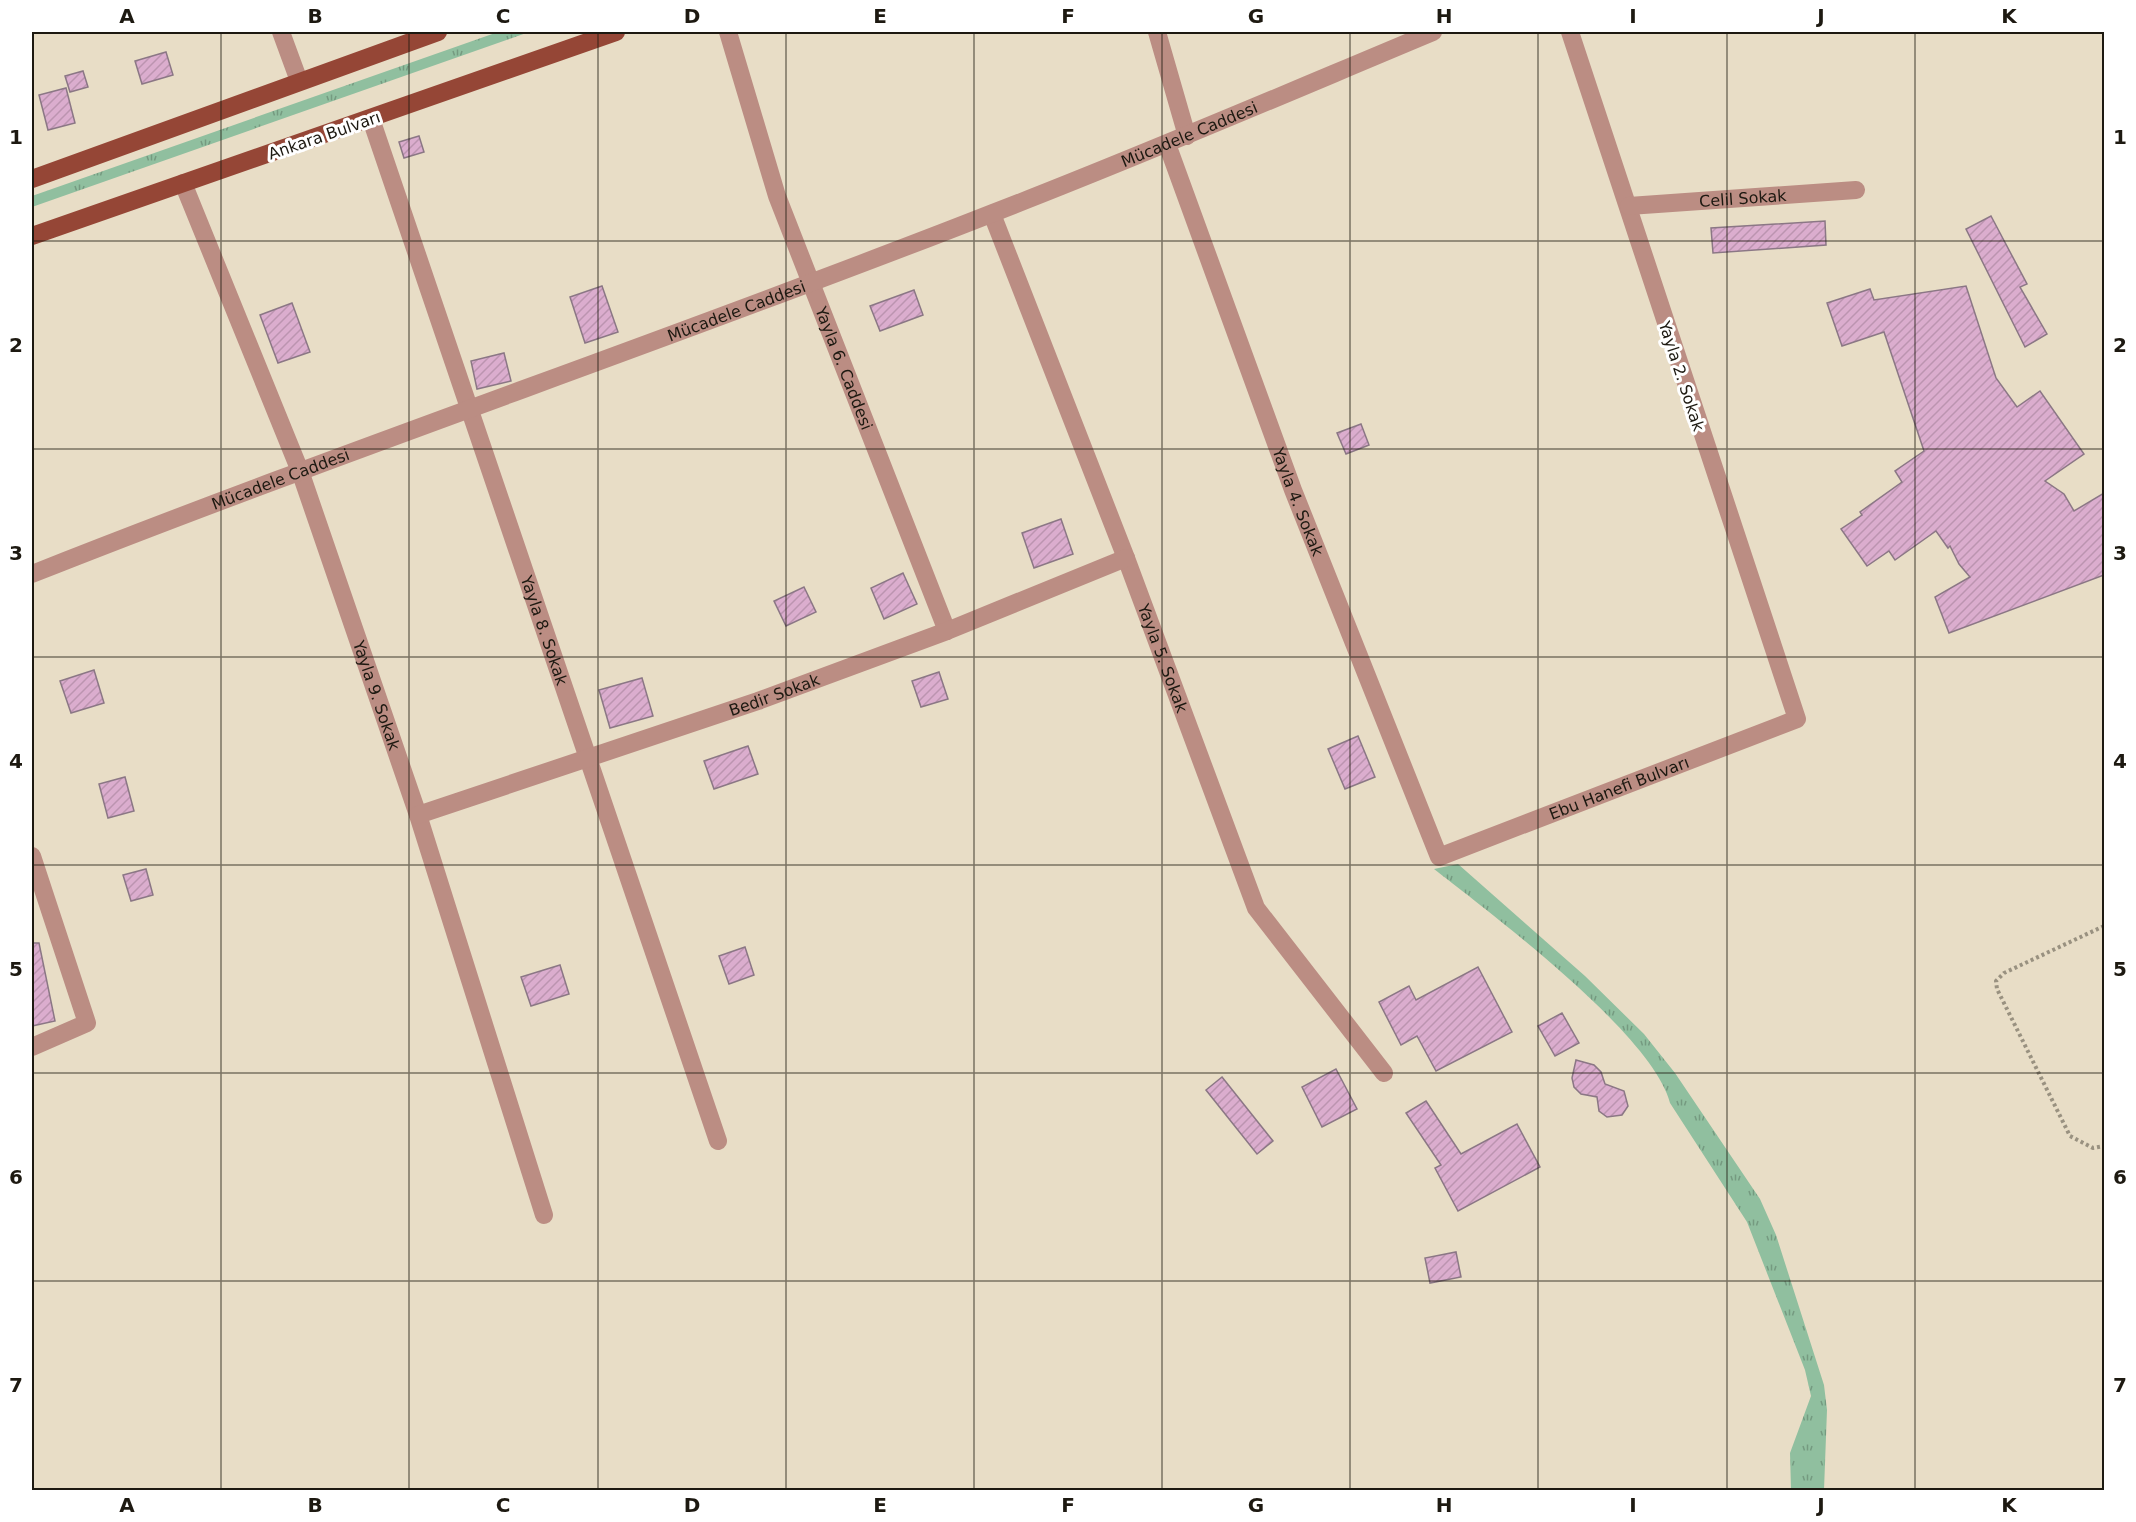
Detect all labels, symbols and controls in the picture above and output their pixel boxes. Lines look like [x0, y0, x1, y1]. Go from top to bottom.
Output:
text: A [119, 4, 135, 28]
text: B [307, 4, 323, 28]
text: C [496, 4, 510, 28]
text: D [684, 4, 700, 28]
text: E [873, 4, 887, 28]
text: F [1061, 4, 1075, 28]
text: G [1248, 4, 1264, 28]
text: H [1436, 4, 1452, 28]
text: I [1629, 4, 1637, 28]
text: J [1815, 4, 1825, 28]
text: K [2001, 4, 2018, 28]
street label: Mücadele Caddesi [1118, 98, 1260, 171]
street label: Ankara Bulvarı [266, 107, 383, 164]
text: 1 [9, 125, 23, 149]
text: 1 [2113, 125, 2127, 149]
street label: Celil Sokak [1698, 186, 1788, 211]
street label: Mücadele Caddesi [665, 277, 808, 345]
street label: Yayla 6. Caddesi [811, 303, 876, 433]
street label: Yayla 2. Sokak [1654, 318, 1708, 434]
text: 2 [9, 333, 23, 357]
text: 2 [2113, 333, 2127, 357]
street label: Yayla 4. Sokak [1268, 444, 1328, 559]
street label: Mücadele Caddesi [209, 445, 352, 514]
text: 3 [9, 541, 23, 565]
text: 3 [2113, 541, 2127, 565]
street label: Yayla 8. Sokak [516, 572, 572, 689]
street label: Yayla 5. Sokak [1134, 600, 1192, 716]
street label: Yayla 9. Sokak [349, 637, 404, 753]
street label: Bedir Sokak [727, 670, 823, 720]
text: 4 [9, 749, 23, 773]
text: 4 [2113, 749, 2127, 773]
street label: Ebu Hanefi Bulvarı [1546, 753, 1692, 824]
text: 5 [9, 957, 23, 981]
text: 5 [2113, 957, 2127, 981]
text: 6 [9, 1165, 23, 1189]
text: 6 [2113, 1165, 2127, 1189]
text: 7 [9, 1373, 23, 1397]
text: 7 [2113, 1373, 2127, 1397]
text: A [119, 1493, 135, 1517]
text: B [307, 1493, 323, 1517]
text: C [496, 1493, 510, 1517]
text: D [684, 1493, 700, 1517]
text: E [873, 1493, 887, 1517]
text: F [1061, 1493, 1075, 1517]
text: G [1248, 1493, 1264, 1517]
text: H [1436, 1493, 1452, 1517]
text: I [1629, 1493, 1637, 1517]
text: J [1815, 1493, 1825, 1517]
text: K [2001, 1493, 2018, 1517]

